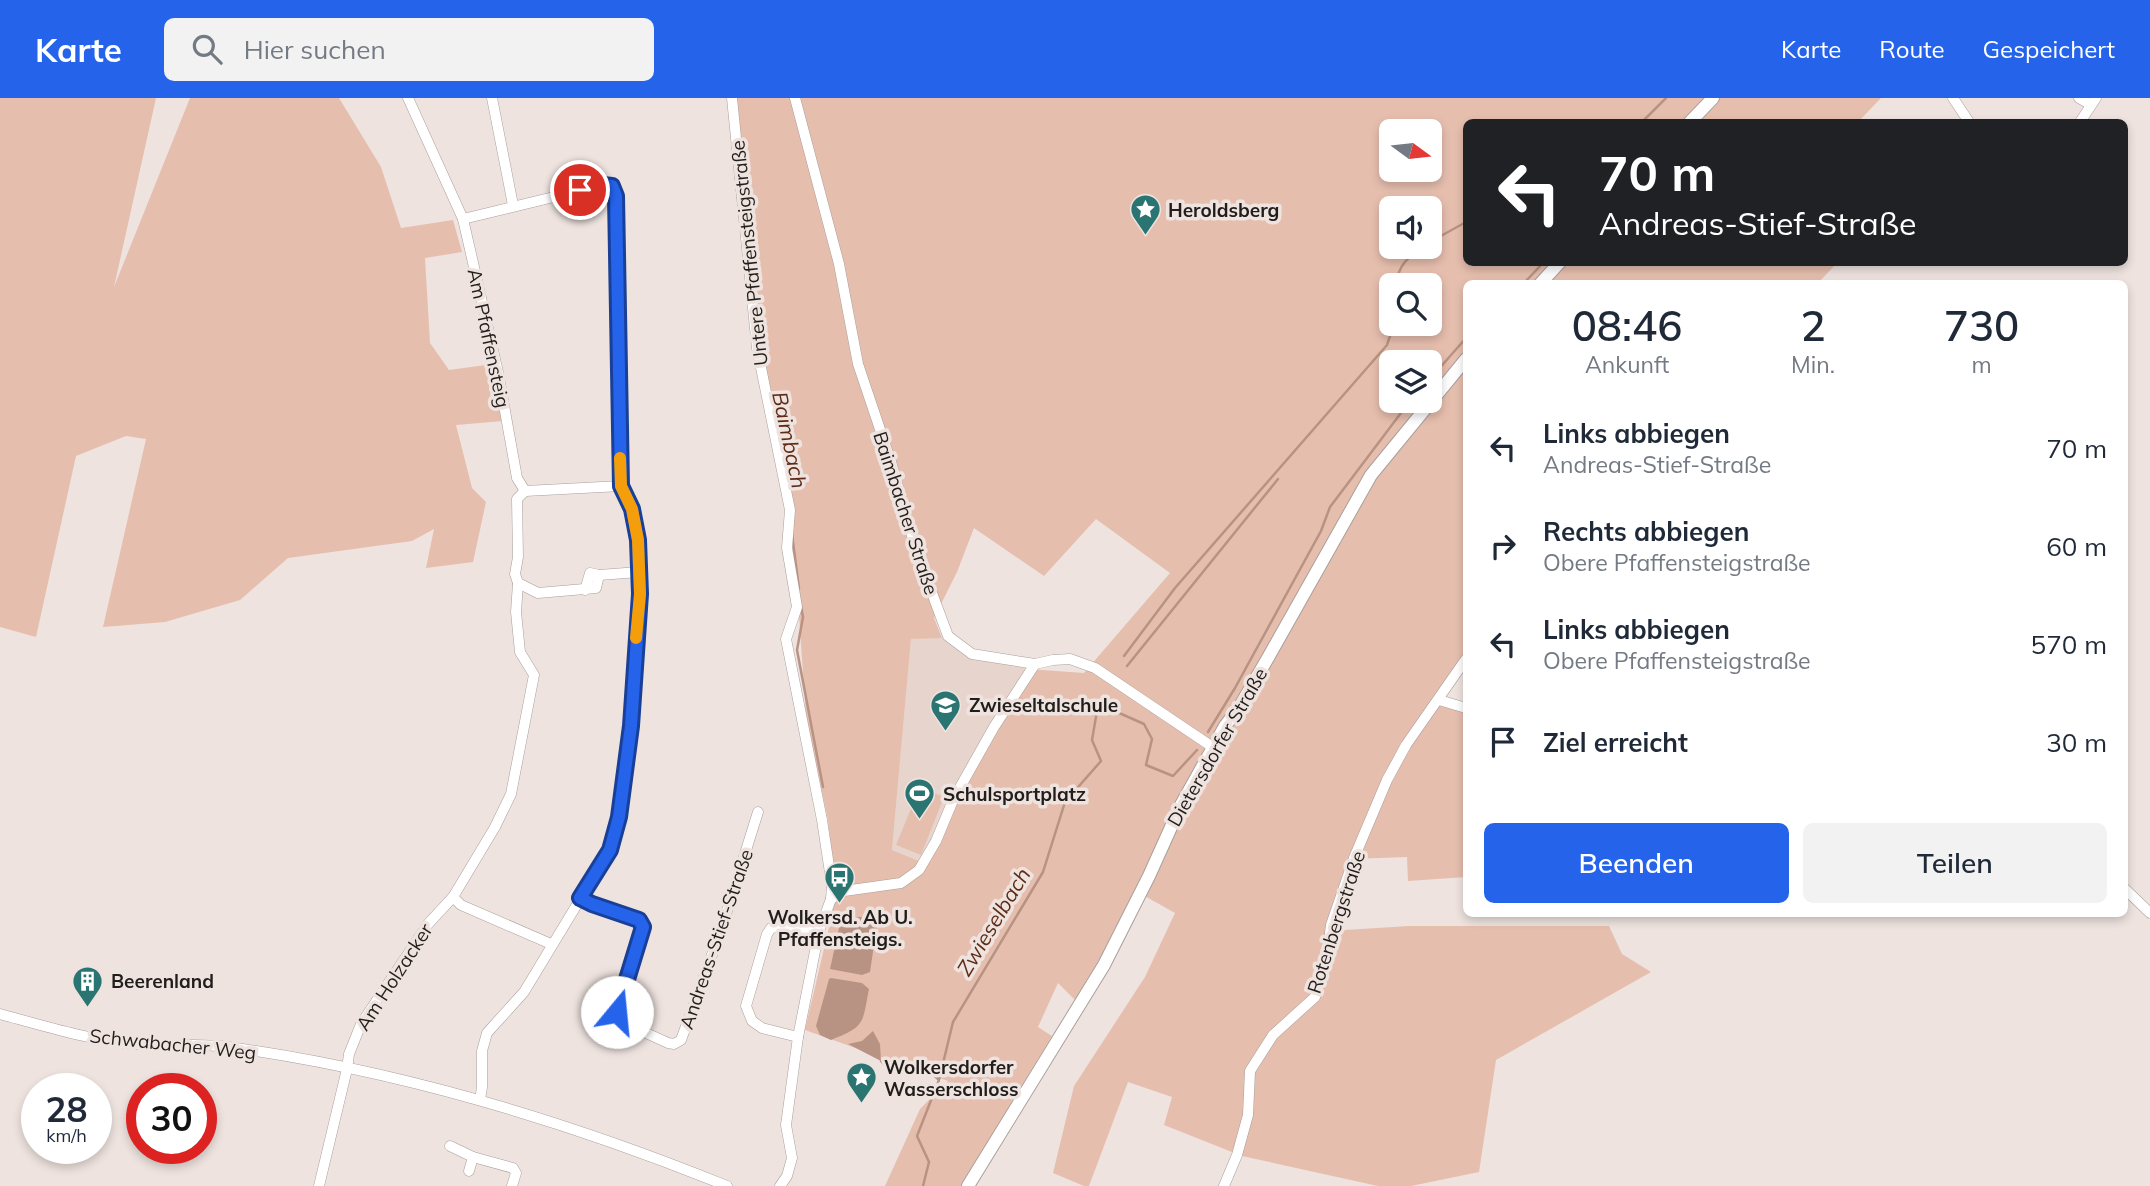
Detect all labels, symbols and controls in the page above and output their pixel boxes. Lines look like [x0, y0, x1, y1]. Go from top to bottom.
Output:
search box [164, 18, 654, 81]
text: Karte [35, 29, 122, 70]
icon: search [188, 30, 226, 68]
text: Hier suchen [244, 33, 386, 66]
text: Karte [1781, 34, 1841, 64]
text: Route [1879, 34, 1945, 64]
text: Gespeichert [1983, 34, 2115, 64]
north arrow [1379, 119, 1442, 182]
map controls [1379, 119, 1442, 413]
street label: Untere Pfaffensteigstraße [725, 139, 773, 367]
text: 70 m [1599, 142, 1715, 203]
icon: left [1484, 147, 1575, 238]
pin [550, 160, 610, 220]
icon: arrive [561, 171, 599, 209]
place icon: Heroldsberg [1128, 193, 1162, 237]
button: sound [1379, 196, 1442, 259]
place label: Heroldsberg [1168, 198, 1279, 222]
text: Andreas-Stief-Straße [1599, 203, 1917, 243]
street label: Am Pfaffensteig [463, 266, 515, 410]
button: search [1379, 273, 1442, 336]
text: 08:46 [1572, 299, 1682, 352]
text: 2 [1800, 299, 1826, 352]
text: 730 [1944, 299, 2019, 352]
button: layers [1379, 350, 1442, 413]
text: Ankunft [1585, 350, 1669, 379]
text: Min. [1791, 350, 1835, 379]
text: m [1971, 350, 1992, 379]
water label: Baimbach [767, 389, 813, 491]
text: Links abbiegen [1543, 417, 1730, 450]
street label: Baimbacher Straße [868, 428, 944, 598]
icon: left [1484, 429, 1522, 467]
text: 70 m [2046, 432, 2107, 465]
text: Andreas-Stief-Straße [1543, 450, 1771, 479]
text: Rechts abbiegen [1543, 515, 1749, 548]
icon: right [1484, 527, 1522, 565]
text: 60 m [2046, 530, 2107, 563]
text: Obere Pfaffensteigstraße [1543, 548, 1811, 577]
text: Links abbiegen [1543, 613, 1730, 646]
icon: left [1484, 625, 1522, 663]
text: 570 m [2031, 628, 2107, 661]
text: Obere Pfaffensteigstraße [1543, 646, 1811, 675]
street label: Dietersdorfer Straße [1162, 663, 1272, 831]
school or university icon: Zwieseltalschule [929, 688, 963, 732]
place label: Zwieseltalschule [969, 693, 1118, 717]
icon: arrive [1484, 723, 1522, 761]
text: Ziel erreicht [1543, 726, 1688, 759]
text: 30 m [2046, 726, 2107, 759]
sports icon: Schulsportplatz [903, 777, 937, 821]
place label: Schulsportplatz [943, 782, 1086, 806]
button: Beenden [1484, 823, 1789, 903]
button: Teilen [1803, 823, 2107, 903]
street label: Andreas-Stief-Straße [674, 846, 758, 1032]
street label: Rotenbergstraße [1302, 848, 1370, 996]
bus stop icon: Wolkersd. Ab U. Pfaffensteigs. [823, 861, 857, 905]
water label: Zwieselbach [951, 863, 1036, 980]
place label: Wolkersd. Ab U. Pfaffensteigs. [767, 905, 913, 951]
street label: Am Holzacker [350, 919, 438, 1035]
building icon: Beerenland [71, 964, 105, 1008]
place label: Beerenland [111, 969, 214, 993]
position arrow [580, 975, 654, 1049]
street label: Schwabacher Weg [89, 1023, 257, 1065]
place label: Wolkersdorfer Wasserschloss [884, 1055, 1019, 1101]
place icon: Wolkersdorfer Wasserschloss [844, 1061, 878, 1105]
speed limit sign: 30 [126, 1073, 217, 1164]
text: 28 [45, 1087, 88, 1131]
text: km/h [46, 1124, 87, 1147]

